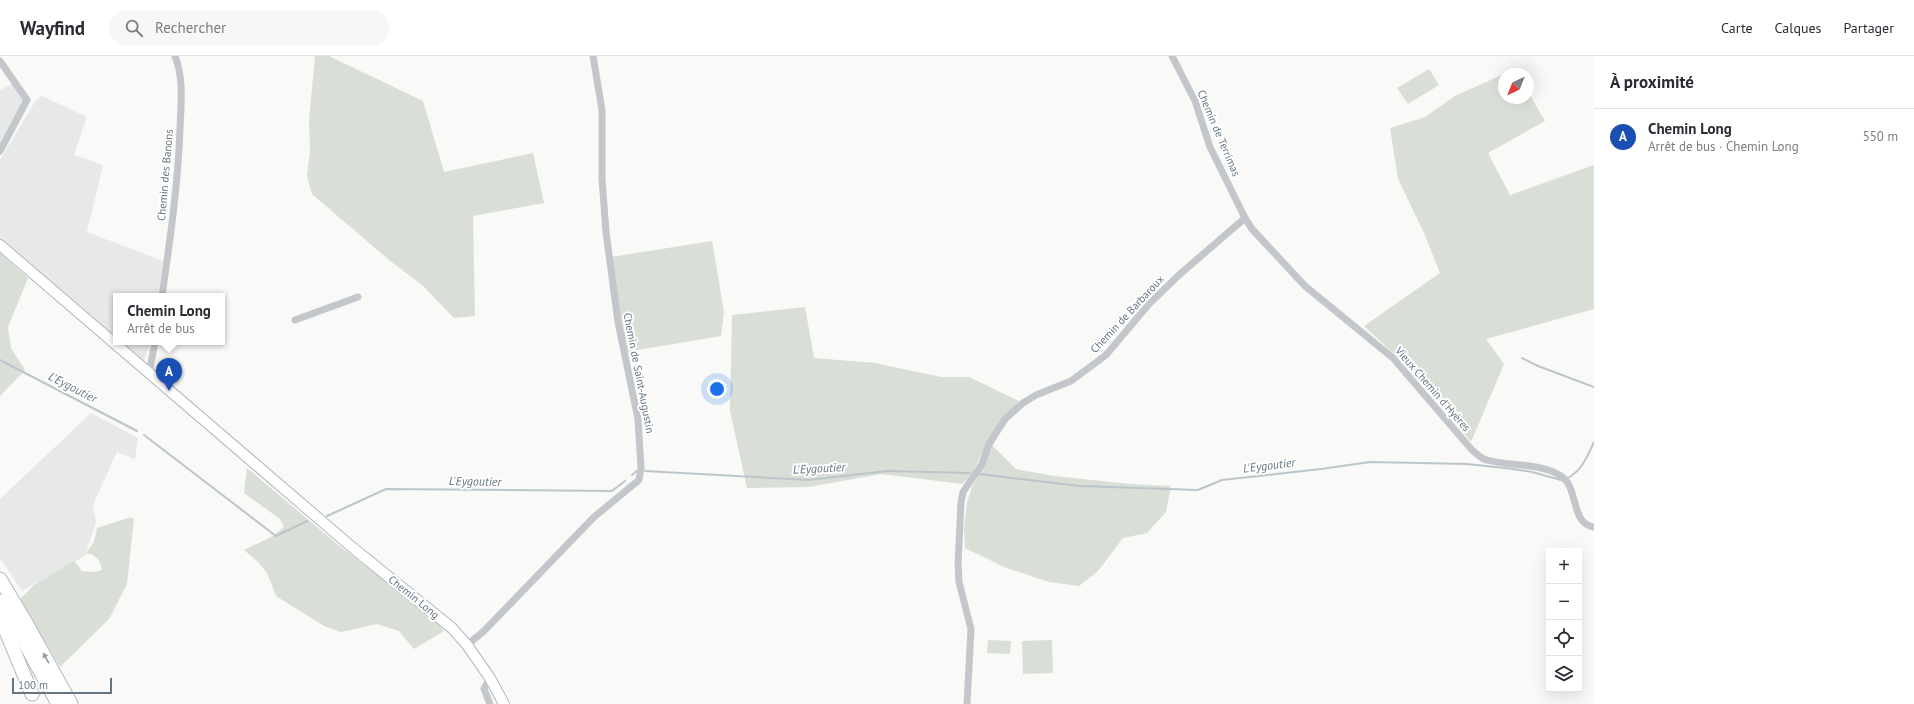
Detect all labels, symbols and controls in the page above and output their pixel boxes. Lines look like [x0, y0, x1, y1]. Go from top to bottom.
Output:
search box [109, 10, 389, 46]
text: Wayfind [20, 16, 85, 40]
icon: search [123, 17, 145, 39]
text: Rechercher [155, 18, 226, 37]
text: Carte [1721, 19, 1753, 37]
text: Calques [1775, 19, 1821, 37]
text: Partager [1843, 19, 1894, 37]
north arrow [1498, 68, 1534, 104]
text: À proximité [1610, 71, 1694, 93]
street label: Chemin de Terrimas [1194, 88, 1244, 179]
text: Chemin Long [1648, 119, 1732, 138]
street label: Chemin des Banons [154, 128, 176, 222]
text: A [1619, 128, 1627, 145]
text: 550 m [1863, 128, 1898, 145]
text: Arrêt de bus · Chemin Long [1648, 138, 1799, 155]
street label: Chemin de Barbaroux [1087, 272, 1167, 356]
popup [113, 293, 225, 345]
text: Chemin Long [127, 301, 211, 320]
street label: Chemin de Saint-Augustin [620, 312, 658, 434]
text: Arrêt de bus [127, 320, 195, 337]
street label: Vieux Chemin d'Hyères [1392, 343, 1474, 435]
pin: A [156, 358, 182, 391]
water label: L'Eygoutier [46, 368, 101, 406]
your location [707, 379, 727, 399]
water label: L'Eygoutier [1242, 454, 1297, 476]
water label: L'Eygoutier [792, 459, 847, 477]
water label: L'Eygoutier [449, 473, 502, 489]
map controls [1546, 548, 1582, 692]
button: + [1546, 548, 1582, 584]
street label: Chemin Long [386, 572, 442, 622]
button: − [1546, 584, 1582, 620]
button: locate [1546, 620, 1582, 656]
one-way arrow [42, 652, 49, 663]
button: layers [1546, 656, 1582, 692]
scale bar [12, 676, 112, 695]
text: 100 m [18, 678, 48, 692]

